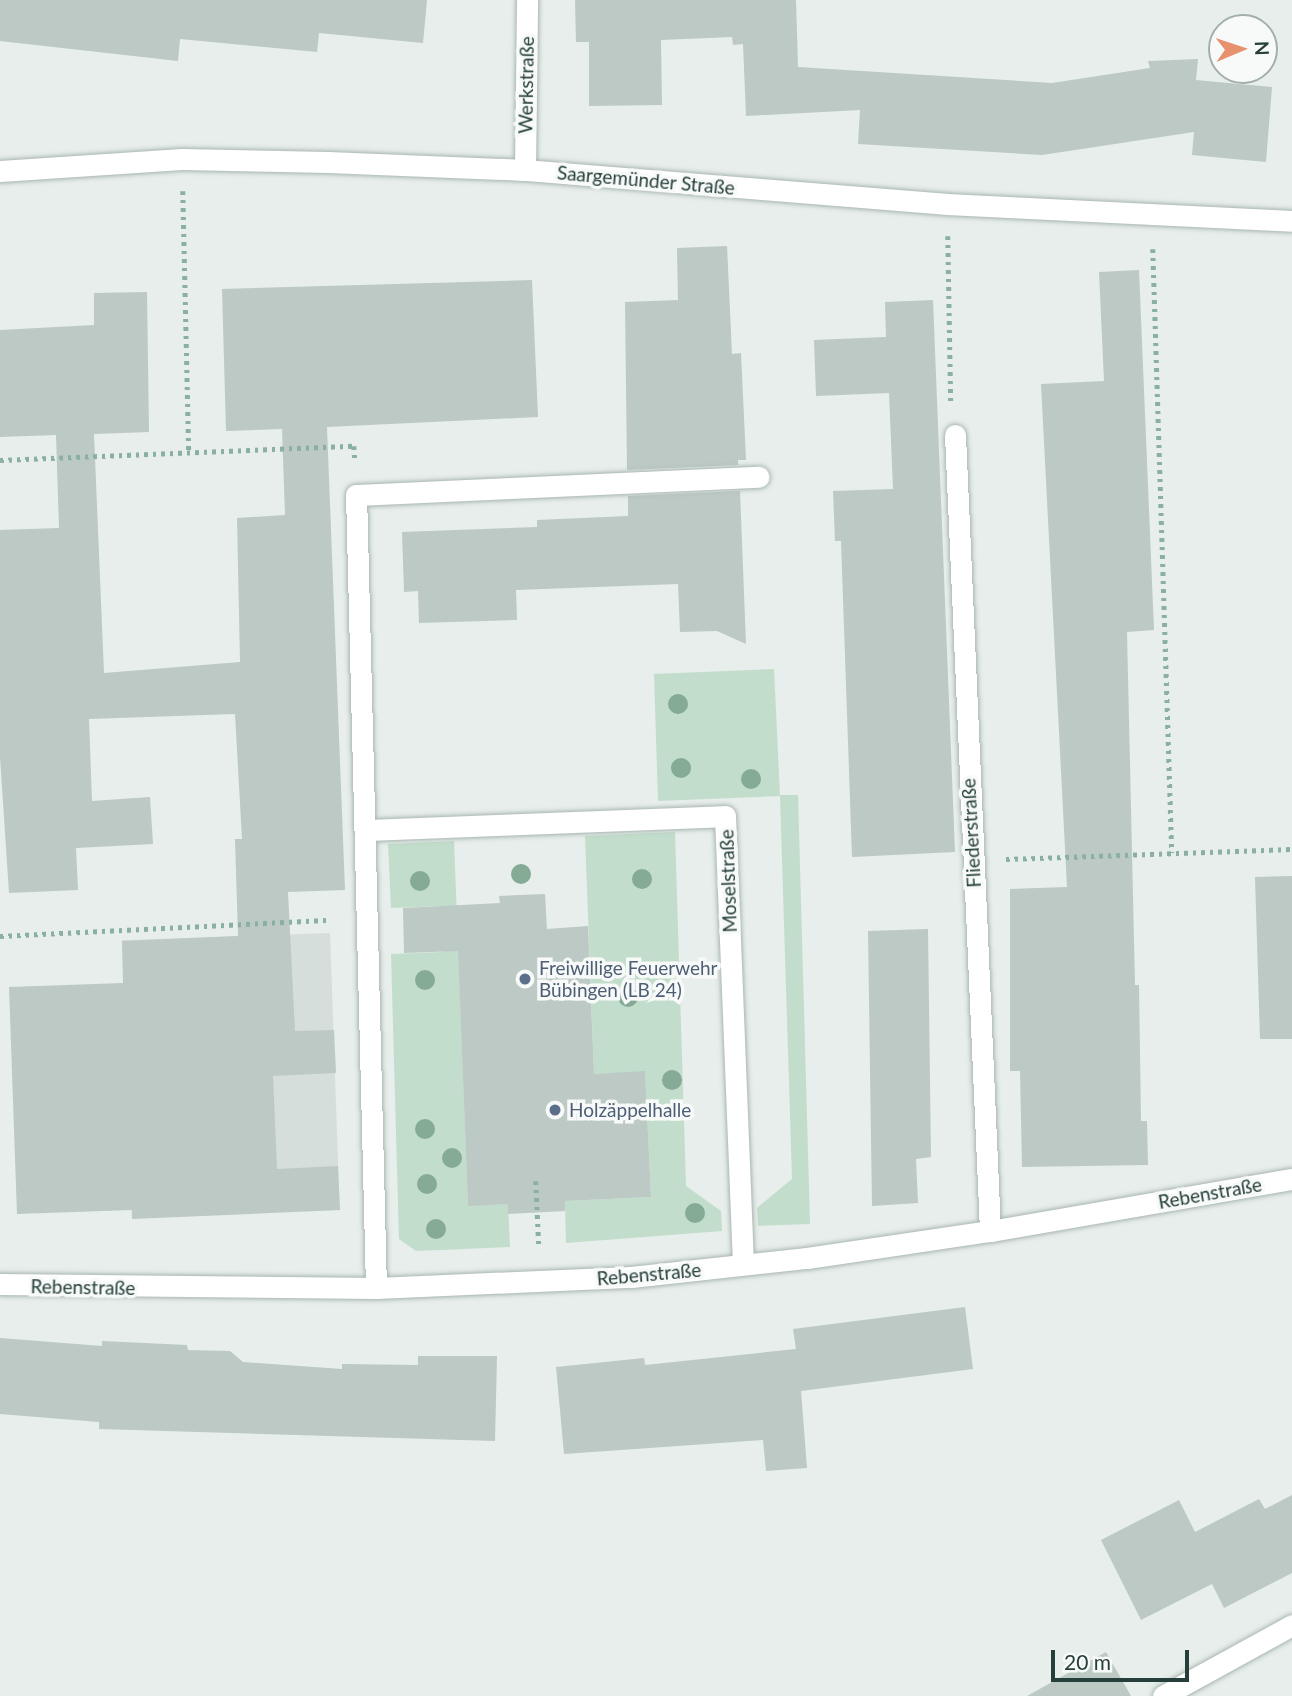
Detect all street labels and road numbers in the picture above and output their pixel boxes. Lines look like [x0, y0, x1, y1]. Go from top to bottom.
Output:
street label: Werkstraße [514, 36, 538, 134]
street label: Saargemünder Straße [556, 161, 736, 199]
street label: Fliederstraße [957, 778, 985, 888]
street label: Moselstraße [715, 829, 741, 933]
street label: Rebenstraße [1156, 1173, 1264, 1213]
street label: Rebenstraße [596, 1258, 702, 1290]
street label: Rebenstraße [30, 1275, 136, 1299]

